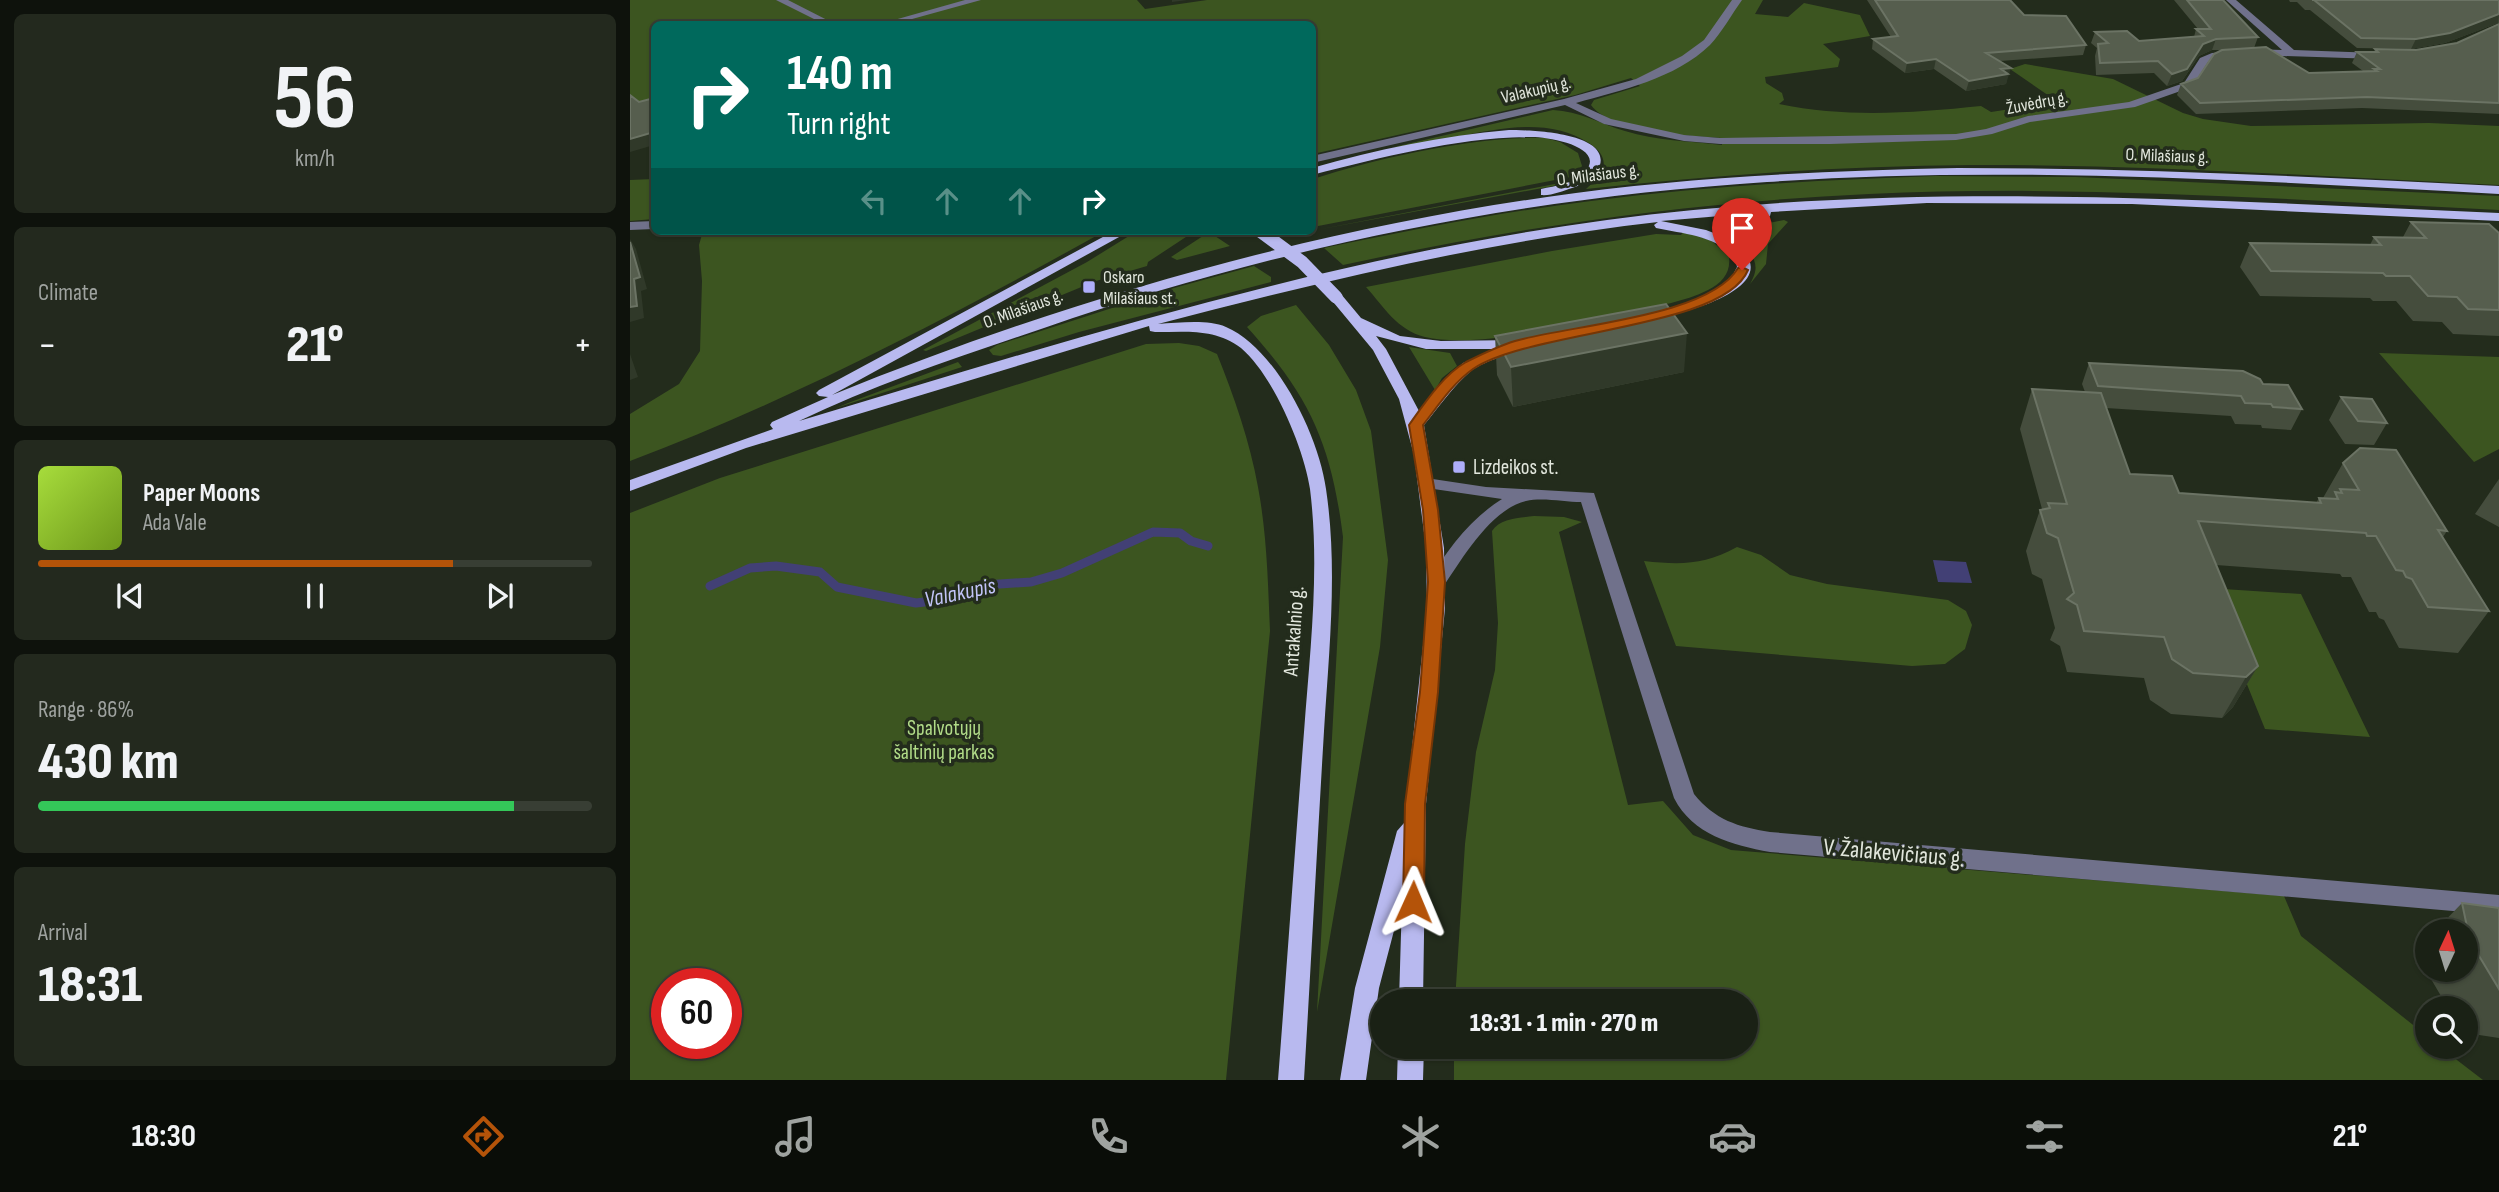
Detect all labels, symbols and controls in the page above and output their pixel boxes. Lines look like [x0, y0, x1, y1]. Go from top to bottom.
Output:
text: 56 [274, 45, 356, 154]
text: 140 m [787, 45, 893, 104]
icon: right [672, 49, 763, 140]
street label: Valakupių g. [1499, 72, 1573, 108]
street label: Žuvėdrų g. [2004, 87, 2070, 119]
text: Turn right [787, 105, 891, 144]
street label: O. Milašiaus g. [2125, 144, 2209, 168]
text: km/h [295, 145, 335, 173]
street label: O. Milašiaus g. [1555, 160, 1641, 190]
icon: left [855, 182, 893, 220]
icon: ahead [928, 182, 966, 220]
icon: ahead [1001, 182, 1039, 220]
icon: right [1074, 182, 1112, 220]
pin [1712, 198, 1772, 270]
icon: arrive [1723, 209, 1761, 247]
place label: Oskaro Milašiaus st. [1103, 267, 1176, 309]
text: Climate [38, 279, 98, 307]
marker: Oskaro Milašiaus st. [1081, 279, 1097, 295]
street label: O. Milašiaus g. [980, 285, 1066, 333]
text: 21° [286, 314, 344, 377]
text: − [38, 323, 57, 368]
text: + [573, 323, 592, 368]
place label: Lizdeikos st. [1473, 455, 1558, 480]
marker: Lizdeikos st. [1451, 459, 1467, 475]
text: Paper Moons [143, 478, 260, 509]
text: Ada Vale [143, 509, 207, 537]
water label: Valakupis [922, 572, 998, 614]
icon: previous [111, 577, 149, 615]
icon: pause [296, 577, 334, 615]
icon: next [481, 577, 519, 615]
street label: Antakalnio g. [1278, 585, 1310, 678]
text: Range · 86% [38, 696, 134, 724]
park label: Spalvotųjų šaltinių parkas [893, 716, 995, 765]
text: 430 km [38, 731, 179, 794]
street label: V. Žalakevičiaus g. [1822, 832, 1966, 874]
position arrow [1376, 865, 1450, 939]
text: Arrival [38, 919, 87, 947]
north arrow [2415, 919, 2478, 982]
map controls [2415, 919, 2478, 1059]
text: 18:31 [38, 954, 142, 1017]
speed limit sign: 60 [651, 968, 742, 1059]
button: search [2415, 996, 2478, 1059]
text: 18:31 · 1 min · 270 m [1470, 1008, 1658, 1039]
icon: directions [459, 1112, 508, 1161]
icon: music [771, 1112, 820, 1161]
icon: phone [1084, 1112, 1133, 1161]
icon: climate [1396, 1112, 1445, 1161]
icon: car [1708, 1112, 1757, 1161]
icon: filters [2020, 1112, 2069, 1161]
text: 18:30 [132, 1117, 196, 1156]
text: 21° [2333, 1117, 2367, 1156]

